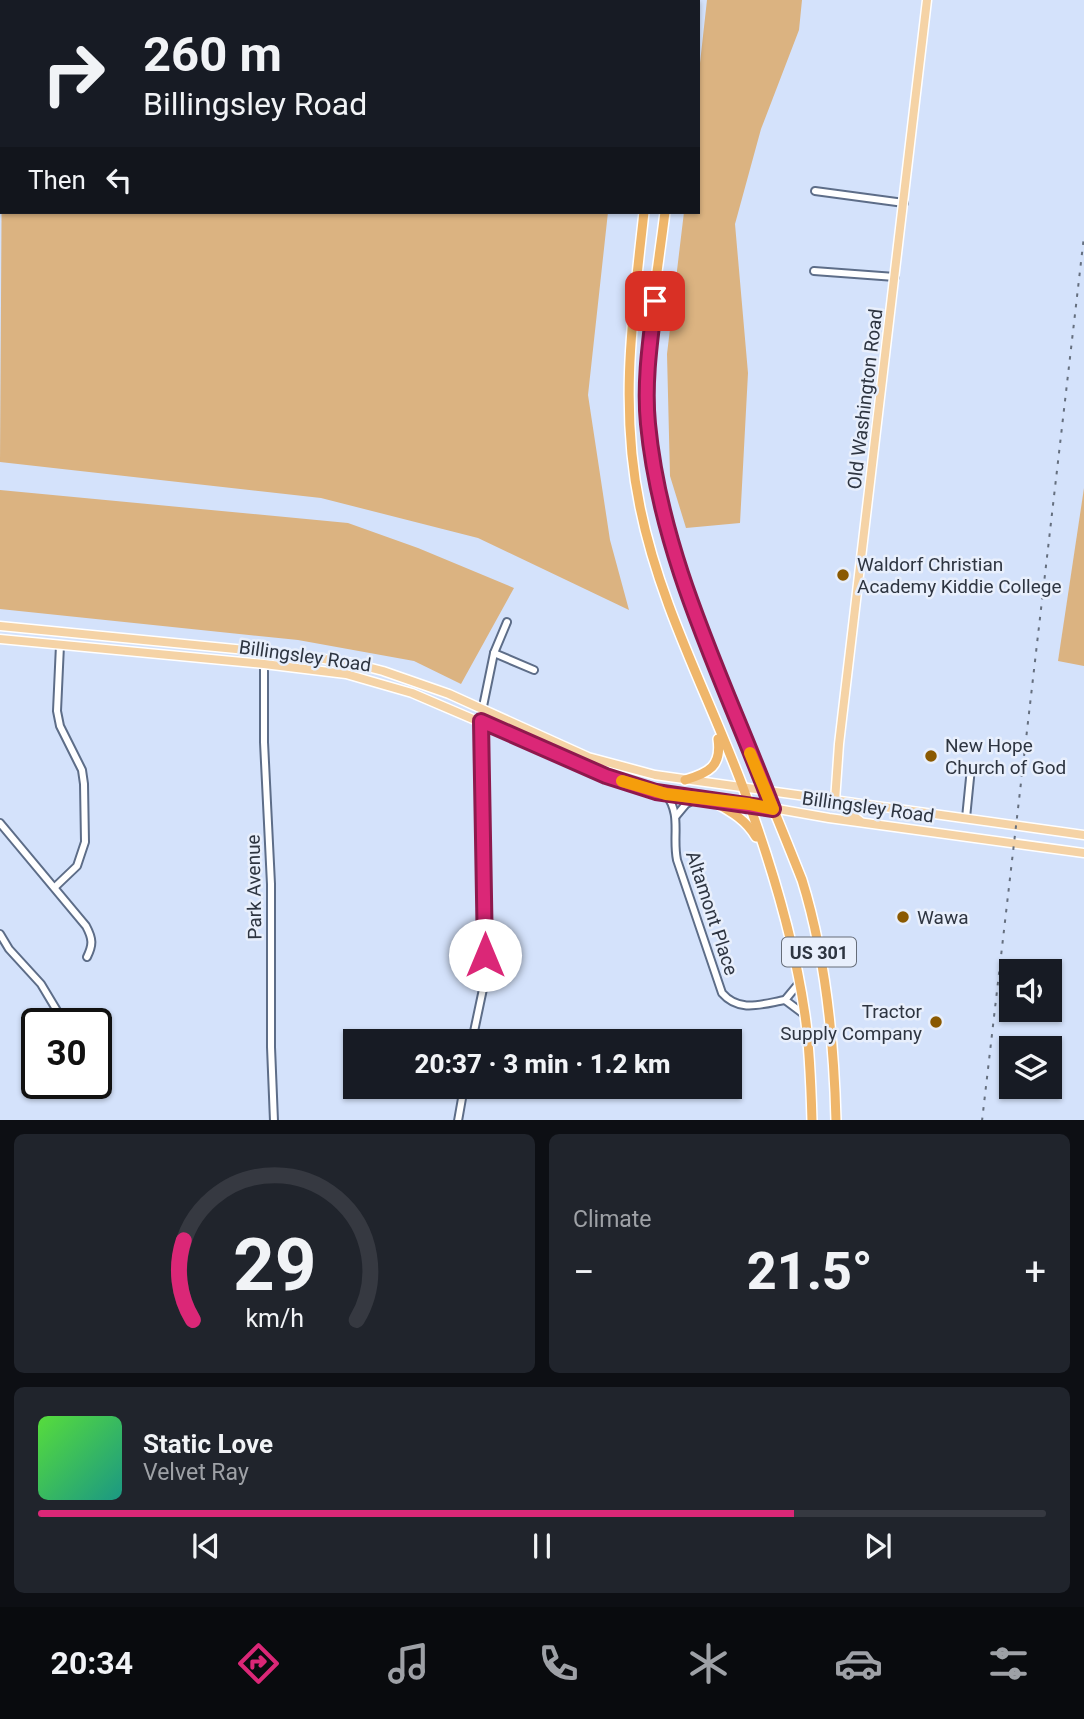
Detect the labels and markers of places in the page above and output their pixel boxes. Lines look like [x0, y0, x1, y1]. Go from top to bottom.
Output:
pin [625, 271, 685, 331]
place label: Waldorf Christian Academy Kiddie College [857, 553, 1061, 598]
marker: Waldorf Christian Academy Kiddie College [835, 567, 851, 583]
place label: New Hope Church of God [945, 734, 1066, 779]
marker: New Hope Church of God [923, 748, 939, 764]
place label: Wawa [917, 906, 969, 929]
marker: Wawa [895, 909, 911, 925]
place label: Tractor Supply Company [780, 1000, 923, 1045]
marker: Tractor Supply Company [928, 1014, 944, 1030]

